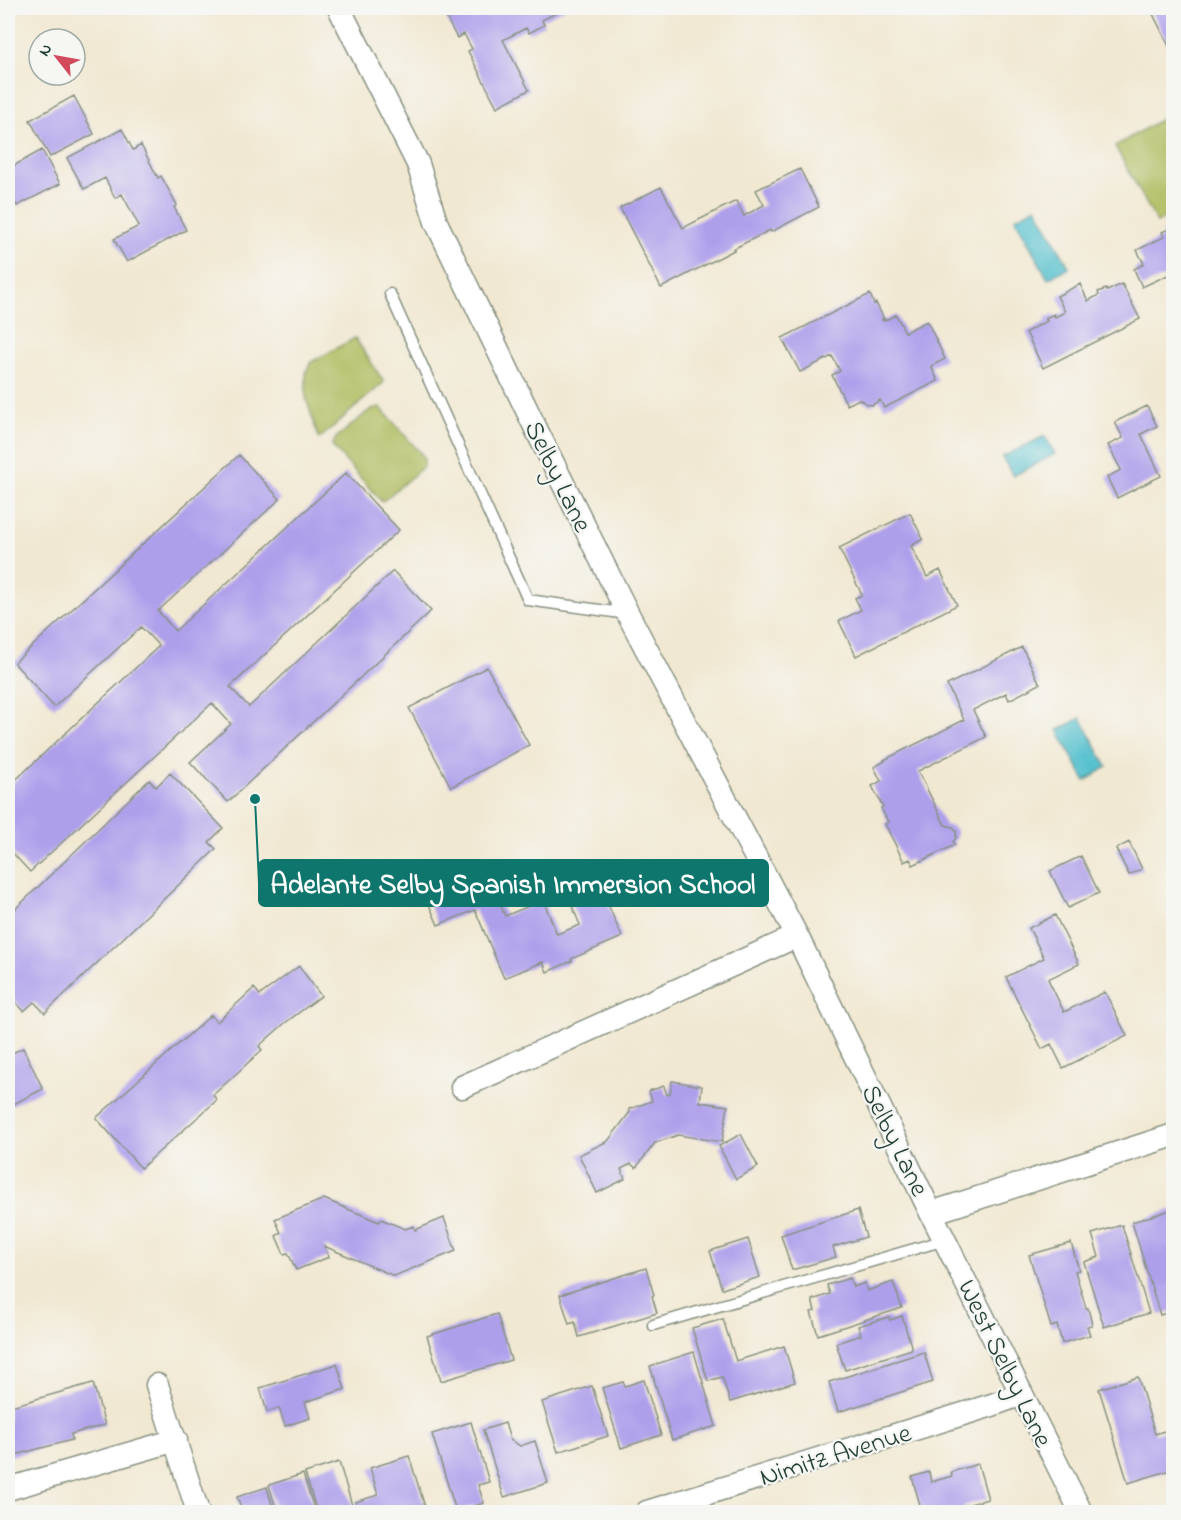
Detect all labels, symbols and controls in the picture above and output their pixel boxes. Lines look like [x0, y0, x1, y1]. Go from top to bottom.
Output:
north arrow [27, 27, 87, 87]
text: N [33, 39, 59, 61]
street label: Selby Lane [513, 415, 601, 540]
callout: Adelante Selby Spanish Immersion School [259, 860, 768, 906]
text: Adelante Selby Spanish Immersion School [270, 866, 756, 907]
street label: Selby Lane [850, 1079, 938, 1204]
street label: West Selby Lane [946, 1274, 1062, 1455]
street label: Nimitz Avenue [755, 1415, 917, 1498]

